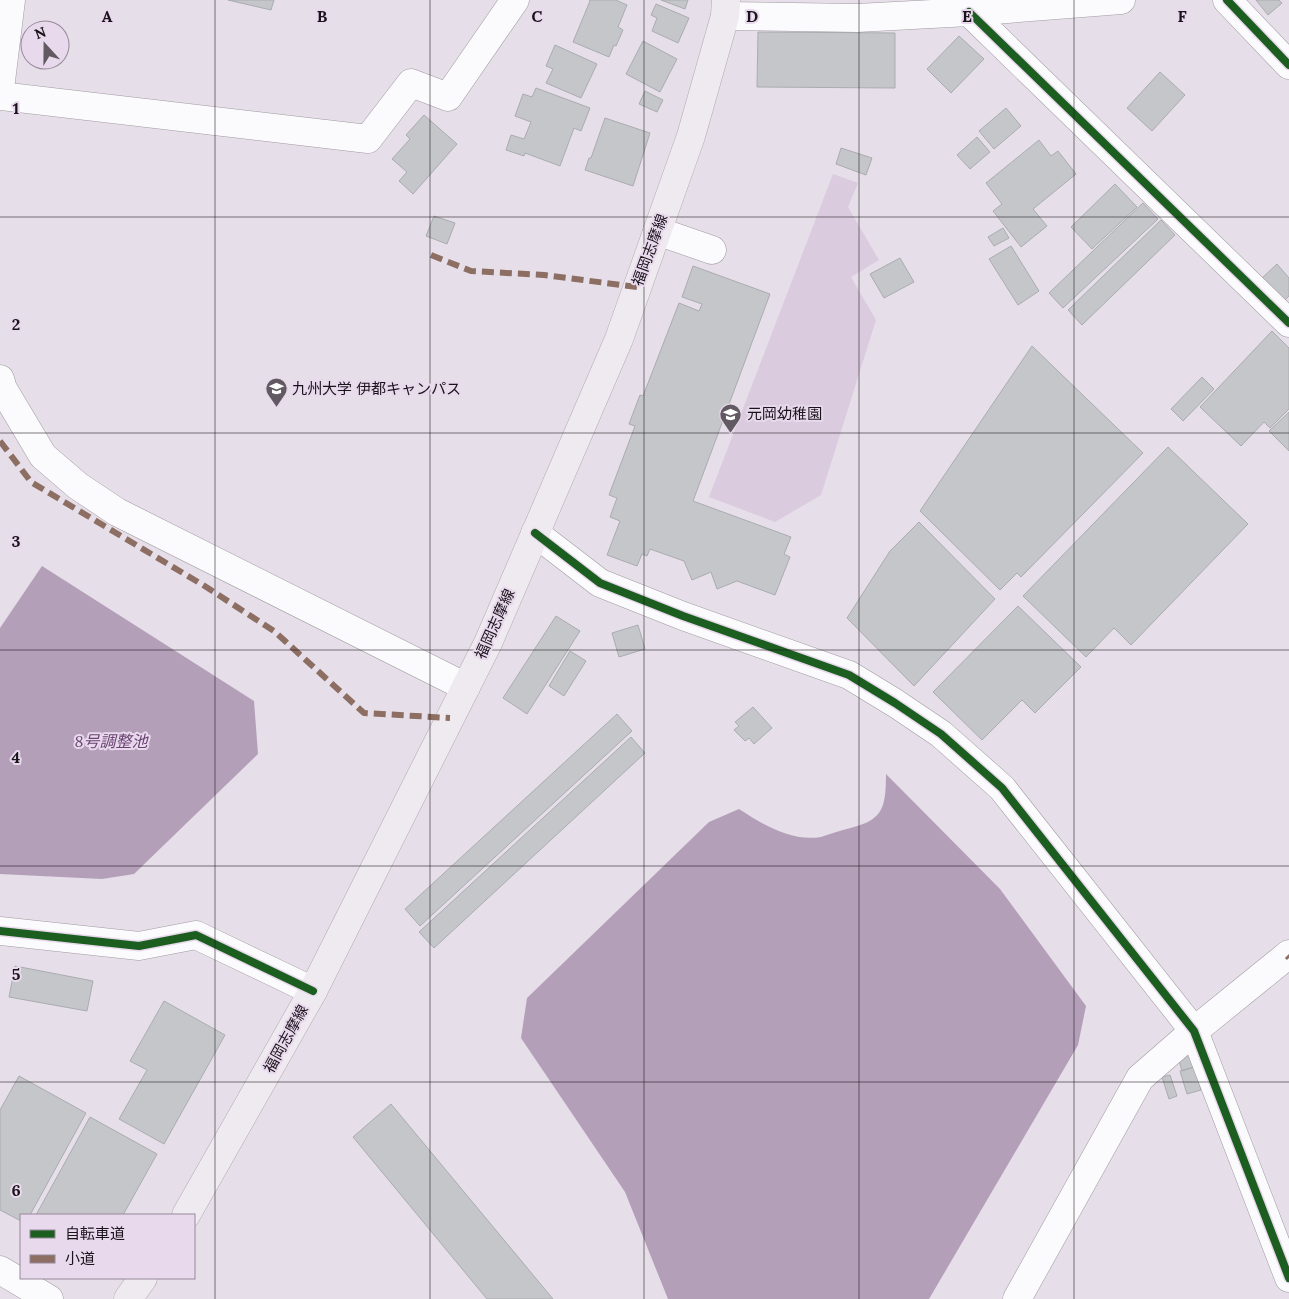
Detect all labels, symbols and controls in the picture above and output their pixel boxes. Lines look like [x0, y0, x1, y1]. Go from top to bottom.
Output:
text: A [102, 6, 113, 26]
text: B [317, 6, 328, 26]
text: C [531, 6, 543, 26]
text: D [746, 6, 758, 26]
text: E [962, 6, 972, 26]
text: F [1177, 6, 1187, 26]
north arrow [20, 20, 70, 70]
text: N [32, 22, 49, 43]
text: 1 [13, 98, 19, 118]
street label: 福岡志摩線 [628, 211, 671, 288]
text: 2 [12, 314, 20, 334]
school or university icon: 九州大学 伊都キャンパス [264, 377, 288, 408]
place label: 九州大学 伊都キャンパス [292, 379, 461, 398]
school or university icon: 元岡幼稚園 [719, 402, 743, 433]
place label: 元岡幼稚園 [747, 404, 822, 423]
text: 3 [12, 531, 21, 551]
street label: 福岡志摩線 [471, 586, 518, 662]
water label: 8号調整池 [74, 731, 150, 751]
text: 4 [12, 747, 21, 767]
text: 5 [12, 964, 21, 984]
street label: 福岡志摩線 [259, 1001, 312, 1076]
text: 6 [11, 1180, 21, 1200]
legend [20, 1214, 195, 1279]
text: 自転車道 [65, 1224, 125, 1243]
text: 小道 [65, 1249, 95, 1268]

